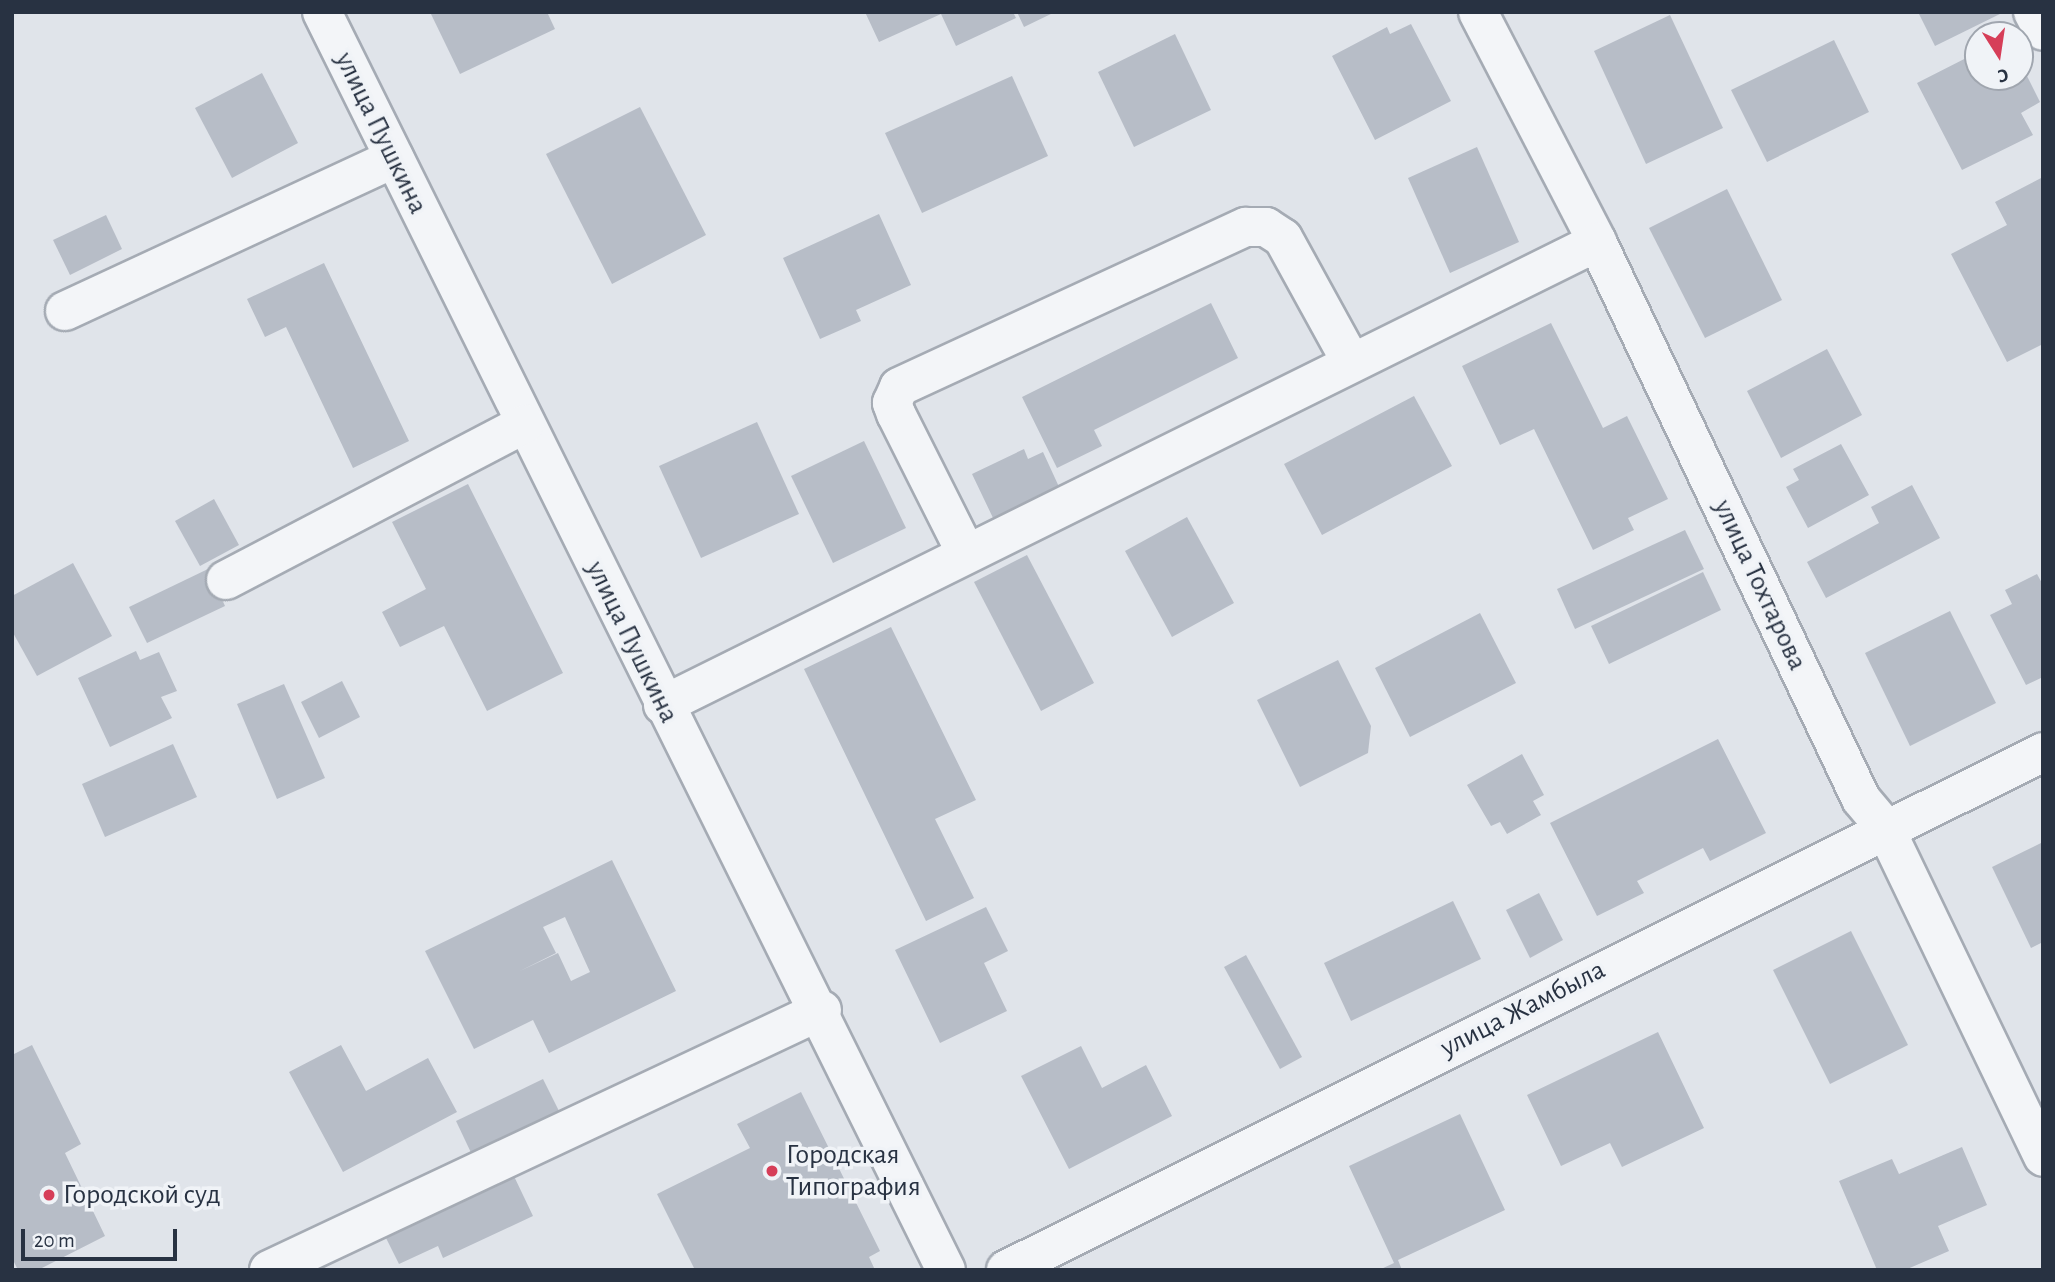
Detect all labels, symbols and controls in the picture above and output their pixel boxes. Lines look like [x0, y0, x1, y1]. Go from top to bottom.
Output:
north arrow [1964, 21, 2034, 91]
street label: улица Пушкина [327, 47, 435, 219]
text: С [1996, 65, 2010, 85]
street label: улица Тохтарова [1706, 494, 1814, 676]
street label: улица Пушкина [578, 556, 686, 728]
street label: улица Жамбыла [1435, 953, 1611, 1065]
place label: Городская Типография [786, 1138, 921, 1204]
marker: Городская Типография [764, 1163, 780, 1179]
place label: Городской суд [63, 1178, 221, 1212]
marker: Городской суд [41, 1187, 57, 1203]
scale bar [24, 1216, 180, 1260]
text: 20 m [34, 1230, 75, 1251]

